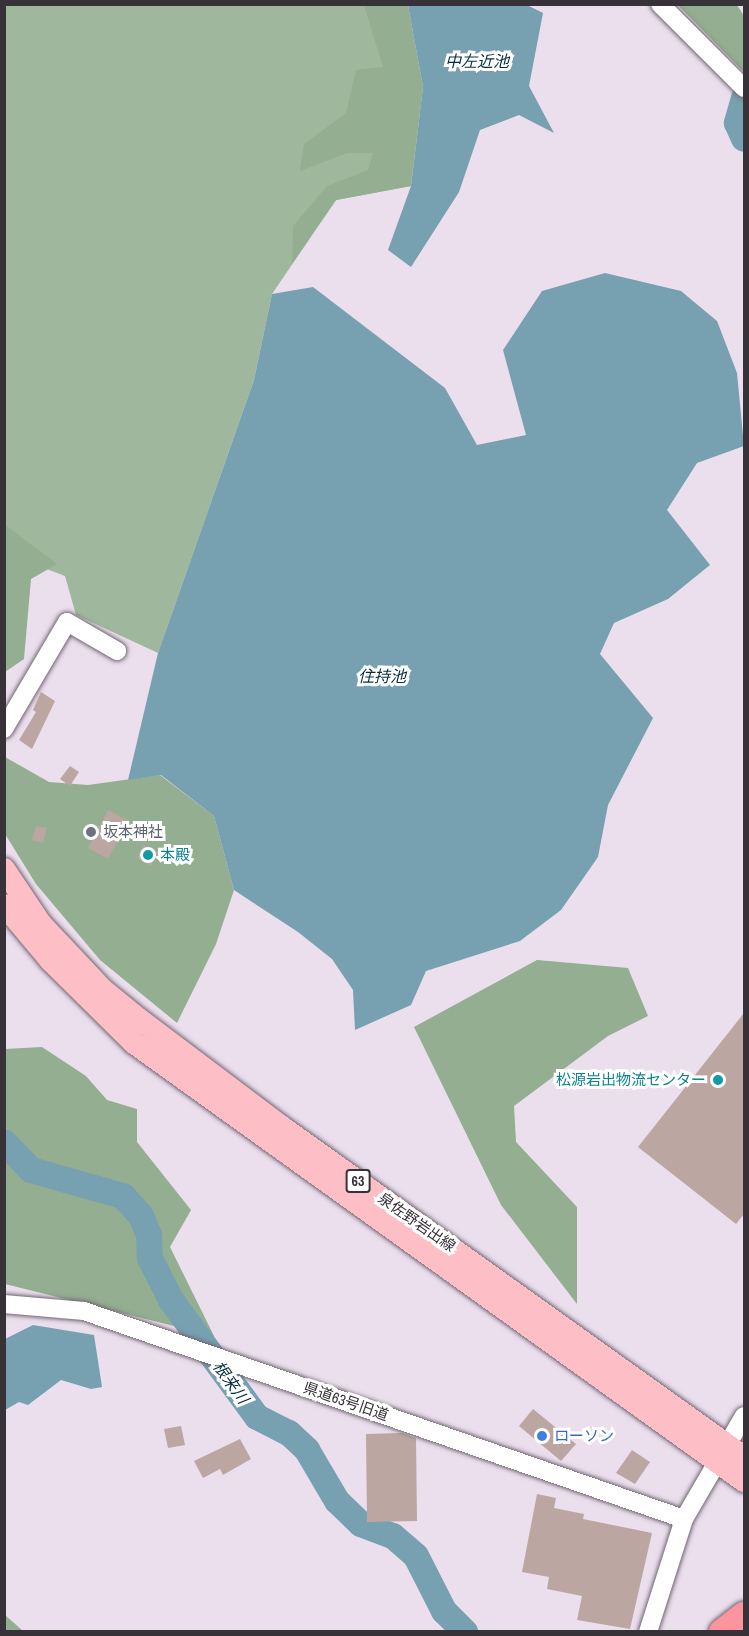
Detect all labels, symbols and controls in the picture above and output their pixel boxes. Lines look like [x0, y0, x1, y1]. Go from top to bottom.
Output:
water label: 中左近池 [445, 51, 509, 71]
water label: 住持池 [358, 666, 406, 686]
place label: 坂本神社 [103, 823, 163, 841]
marker: 坂本神社 [84, 825, 98, 839]
place label: 本殿 [160, 846, 190, 864]
marker: 本殿 [141, 848, 155, 862]
place label: 松源岩出物流センター [556, 1071, 706, 1089]
marker: 松源岩出物流センター [711, 1073, 725, 1087]
road number: 63 [344, 1170, 372, 1192]
street label: 泉佐野岩出線 [375, 1189, 459, 1255]
water label: 根来川 [209, 1357, 253, 1407]
street label: 県道63号旧道 [301, 1378, 391, 1424]
place label: ローソン [554, 1427, 614, 1445]
marker: ローソン [535, 1429, 549, 1443]

